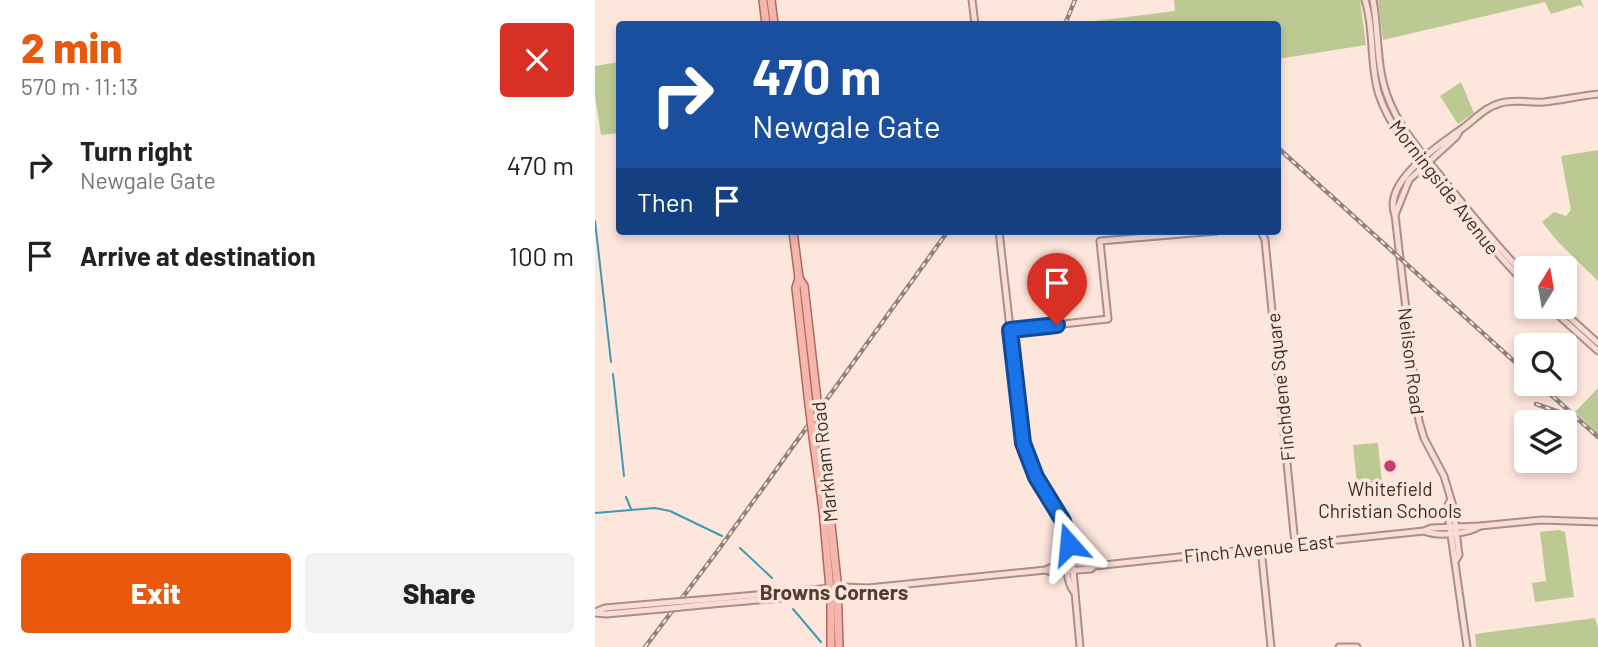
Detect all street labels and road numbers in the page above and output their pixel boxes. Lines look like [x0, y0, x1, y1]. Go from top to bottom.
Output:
street label: Morningside Avenue [1385, 115, 1505, 259]
street label: Neilson Road [1394, 306, 1430, 416]
street label: Finchdene Square [1261, 312, 1299, 462]
street label: Markham Road [806, 401, 842, 523]
street label: Finch Avenue East [1183, 529, 1335, 567]

